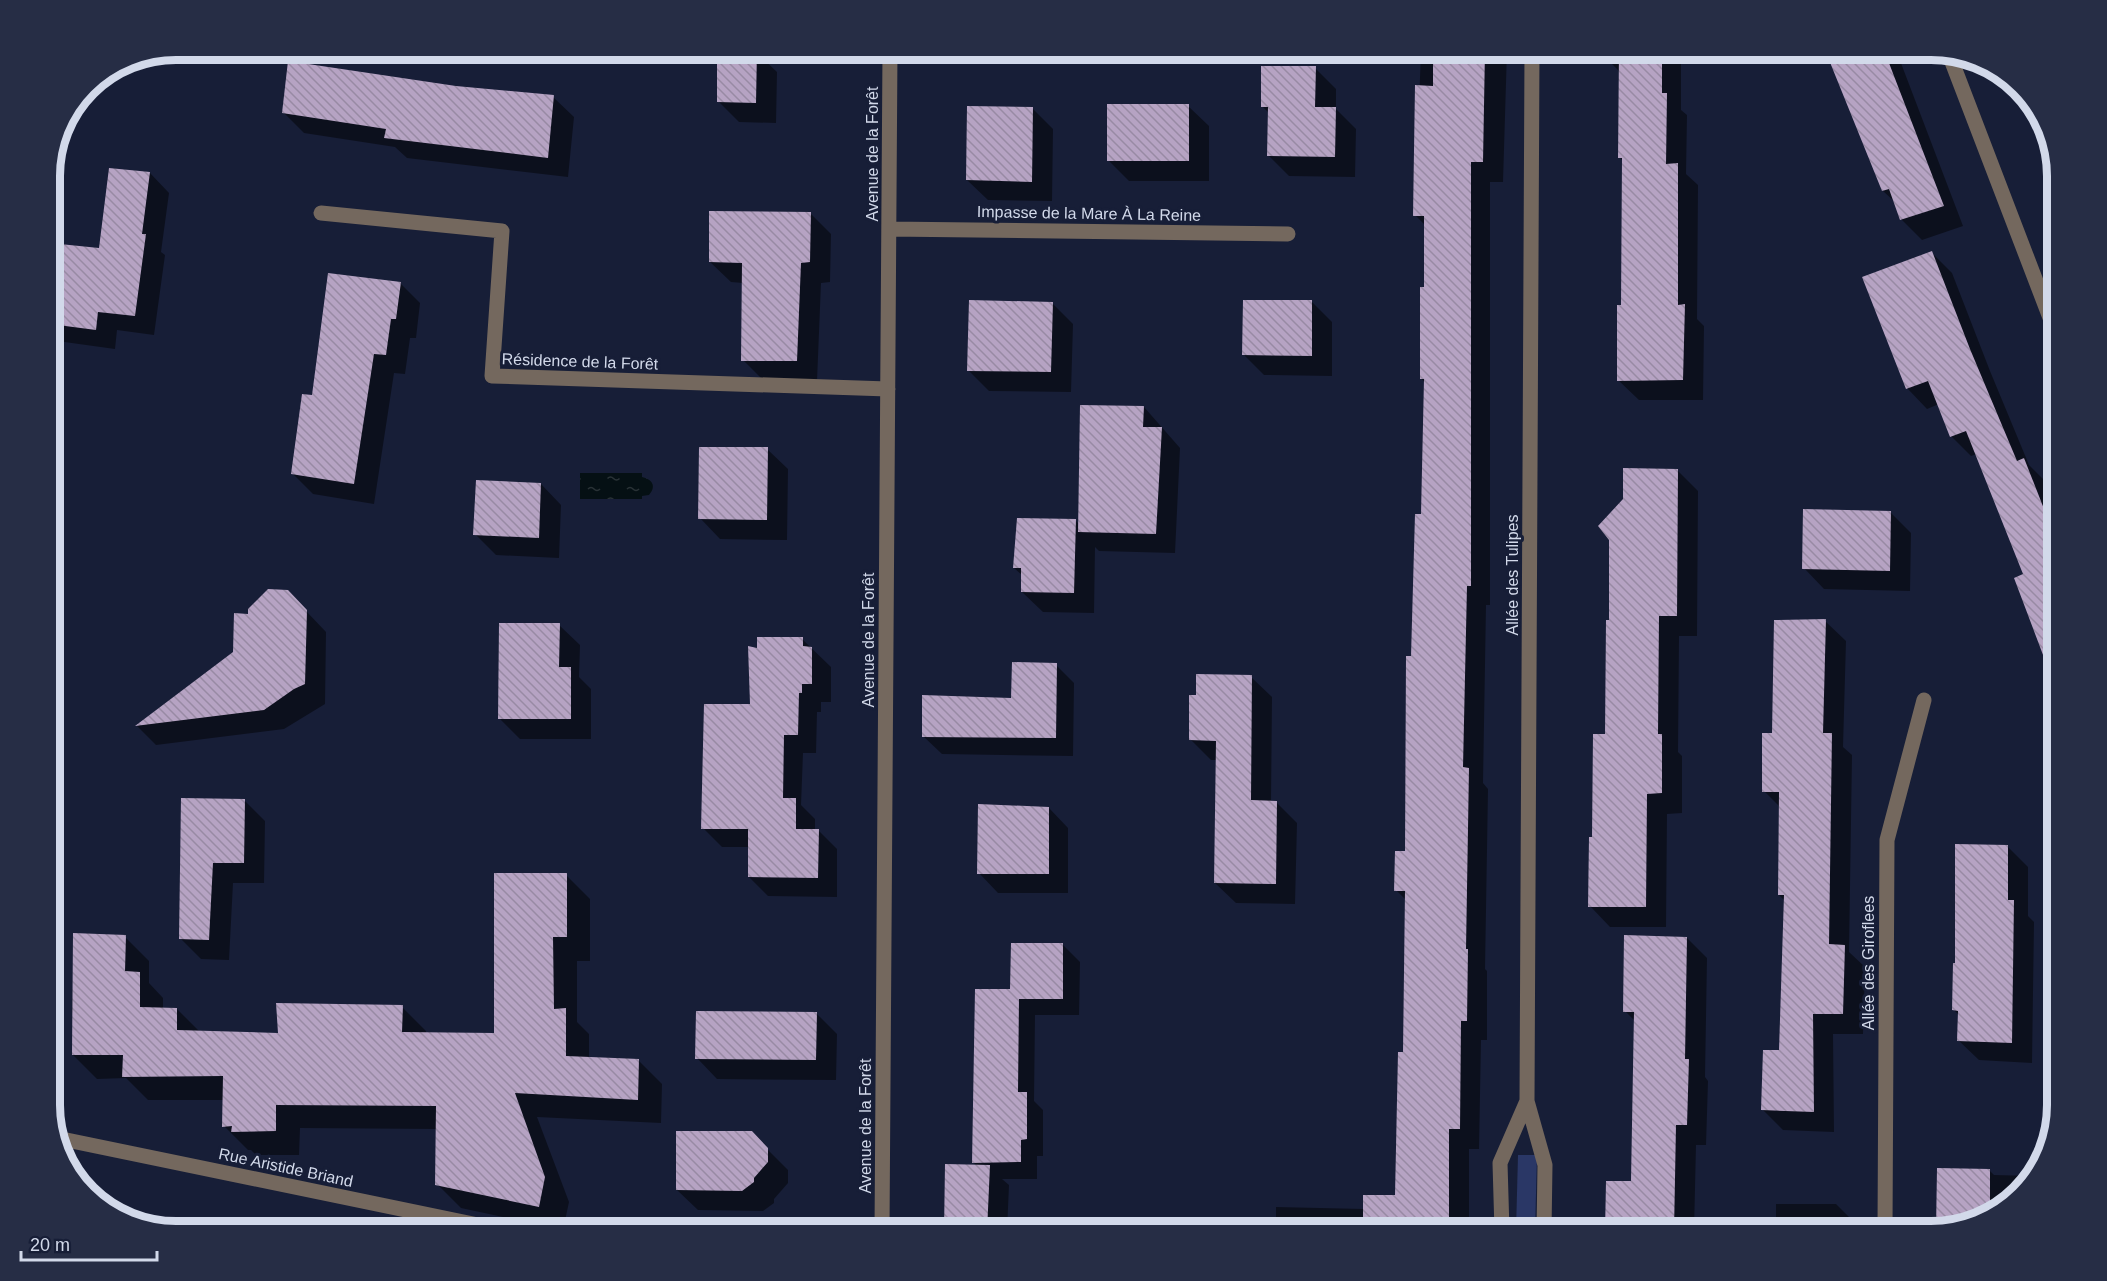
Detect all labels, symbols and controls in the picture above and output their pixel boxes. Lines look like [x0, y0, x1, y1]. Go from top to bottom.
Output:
street label: Avenue de la Forêt [864, 86, 881, 221]
street label: Impasse de la Mare À La Reine [977, 202, 1201, 224]
street label: Résidence de la Forêt [501, 350, 659, 373]
street label: Allée des Tulipes [1504, 515, 1521, 635]
street label: Avenue de la Forêt [860, 572, 877, 707]
street label: Allée des Giroflees [1860, 896, 1877, 1030]
street label: Avenue de la Forêt [857, 1058, 874, 1193]
street label: Rue Aristide Briand [217, 1145, 355, 1190]
scale bar [21, 1224, 158, 1262]
text: 20 m [30, 1235, 70, 1255]

